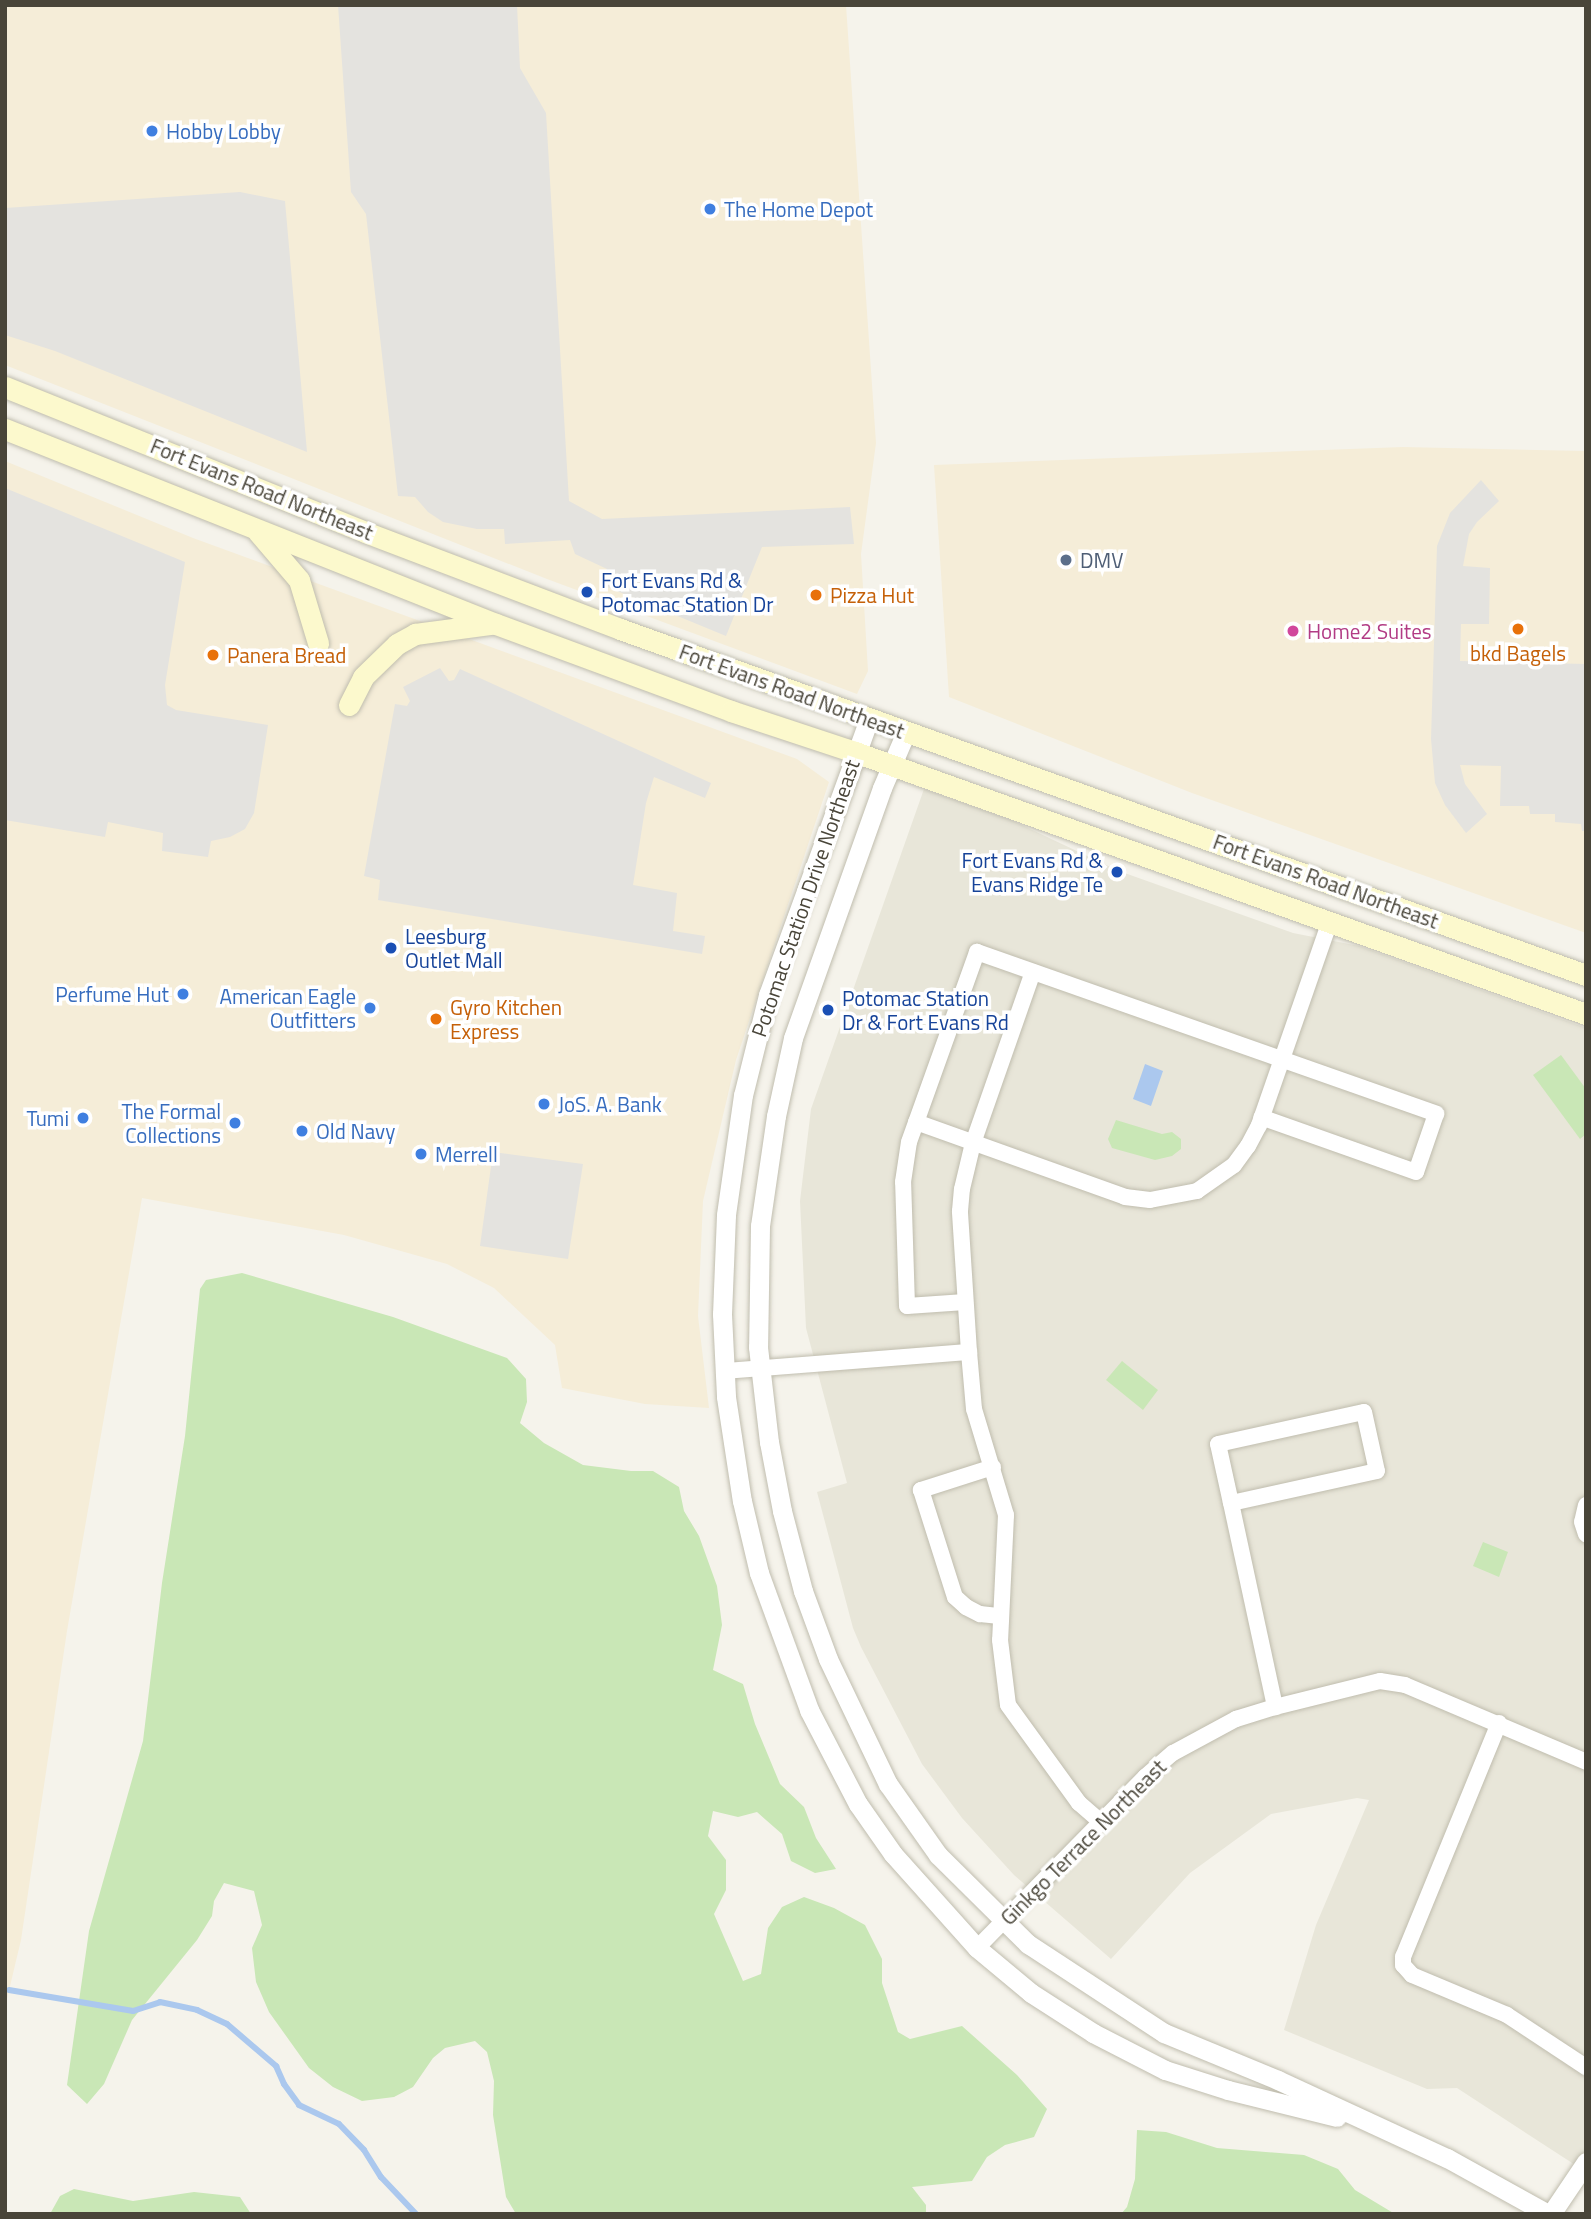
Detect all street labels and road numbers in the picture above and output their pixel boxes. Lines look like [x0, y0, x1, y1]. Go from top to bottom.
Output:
street label: Fort Evans Road Northeast [147, 433, 377, 545]
street label: Fort Evans Road Northeast [676, 638, 908, 744]
street label: Potomac Station Drive Northeast [746, 756, 864, 1040]
street label: Fort Evans Road Northeast [1210, 828, 1442, 934]
street label: Ginkgo Terrace Northeast [995, 1754, 1171, 1930]

